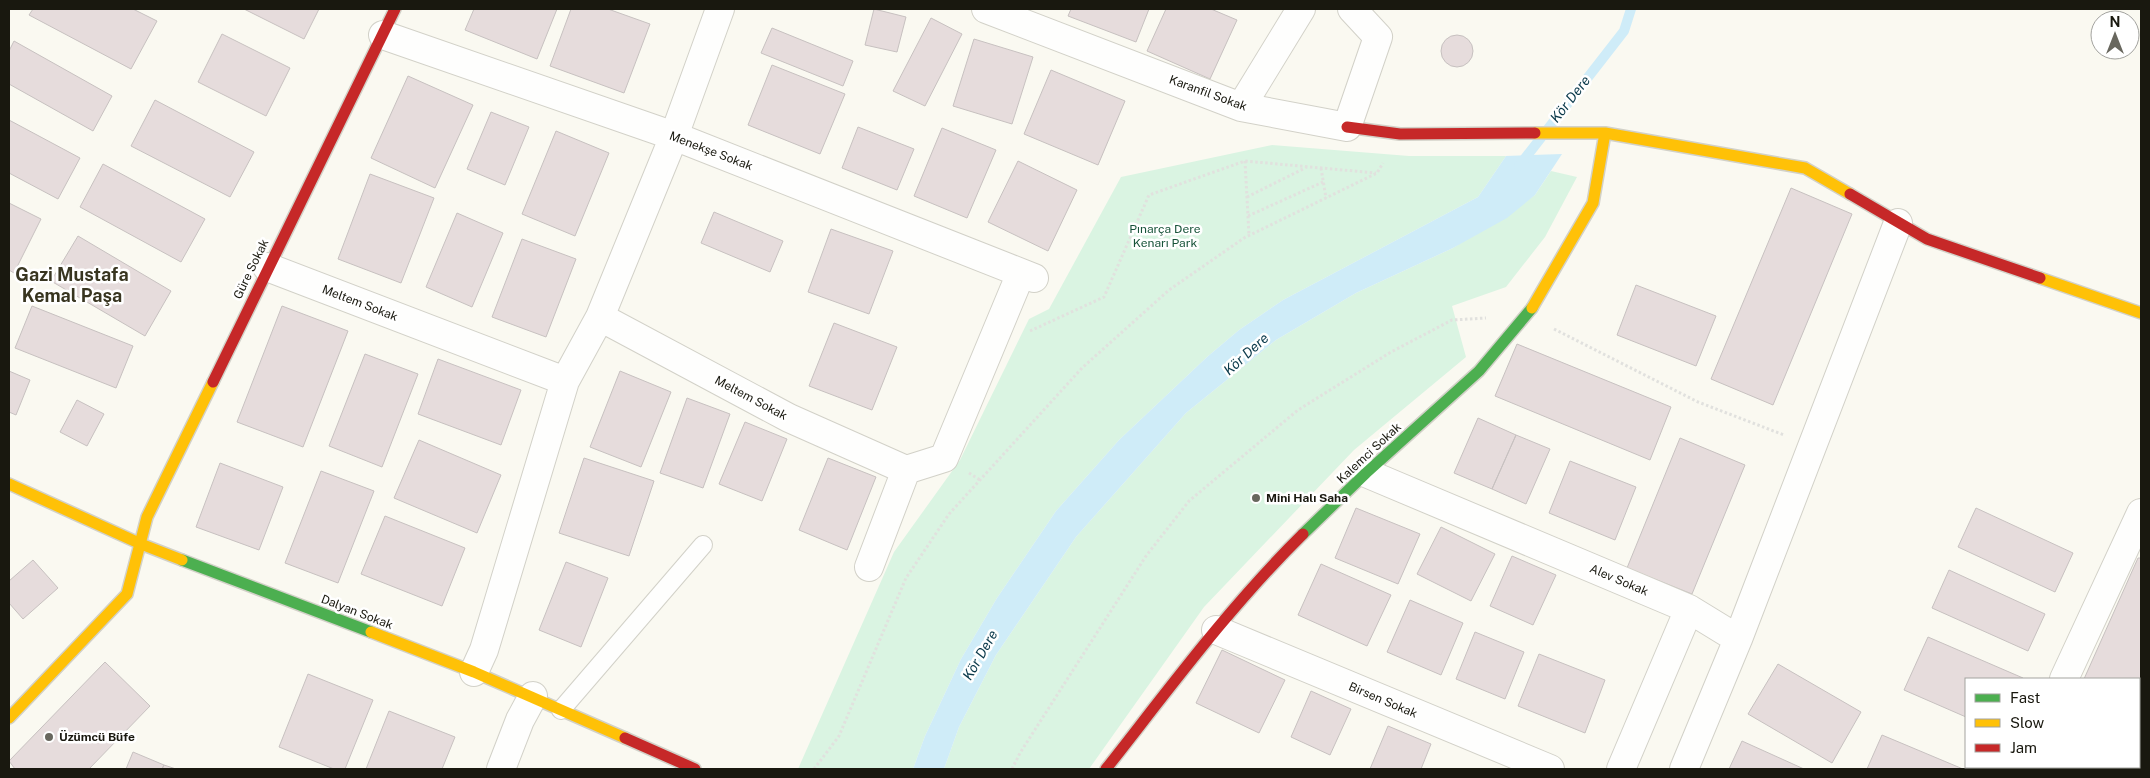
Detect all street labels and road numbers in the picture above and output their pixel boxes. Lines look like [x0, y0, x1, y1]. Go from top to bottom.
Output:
street label: Karanfil Sokak [1167, 72, 1249, 114]
street label: Menekşe Sokak [667, 129, 755, 173]
street label: Güre Sokak [230, 237, 272, 301]
street label: Meltem Sokak [320, 282, 400, 324]
street label: Meltem Sokak [712, 373, 790, 423]
street label: Kalemci Sokak [1334, 420, 1404, 486]
street label: Alev Sokak [1588, 561, 1651, 599]
street label: Dalyan Sokak [319, 592, 395, 632]
street label: Birsen Sokak [1347, 679, 1420, 721]

